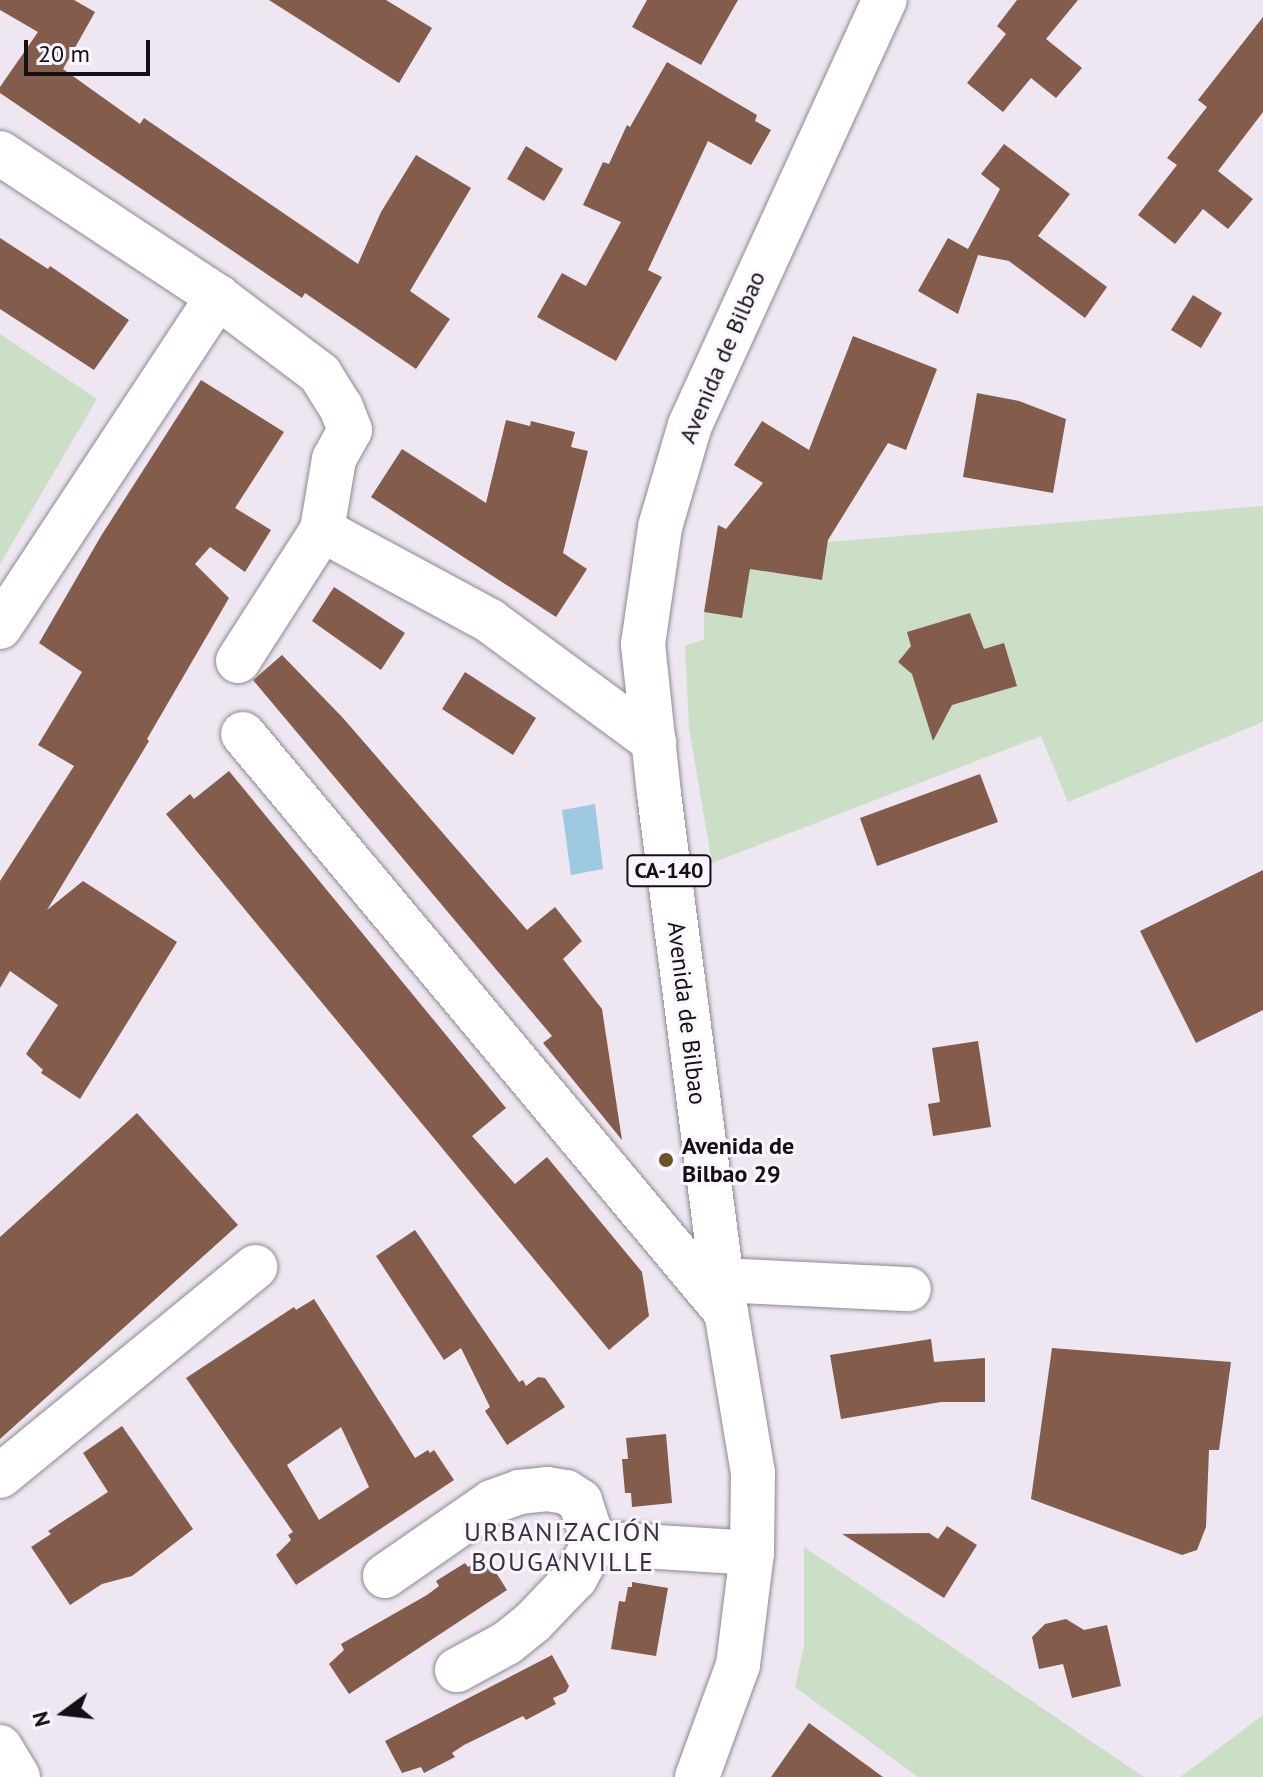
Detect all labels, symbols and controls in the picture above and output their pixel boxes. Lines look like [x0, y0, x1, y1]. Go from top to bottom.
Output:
scale bar [28, 24, 154, 74]
text: 20 m [38, 38, 90, 69]
street label: Avenida de Bilbao [673, 267, 771, 447]
road number: CA-140 [625, 853, 713, 889]
street label: Avenida de Bilbao [661, 920, 713, 1106]
place label: Avenida de Bilbao 29 [682, 1132, 794, 1188]
marker: Avenida de Bilbao 29 [657, 1151, 675, 1169]
district label: URBANIZACIÓN BOUGANVILLE [464, 1516, 662, 1578]
north arrow [24, 1673, 104, 1753]
text: N [25, 1709, 56, 1730]

